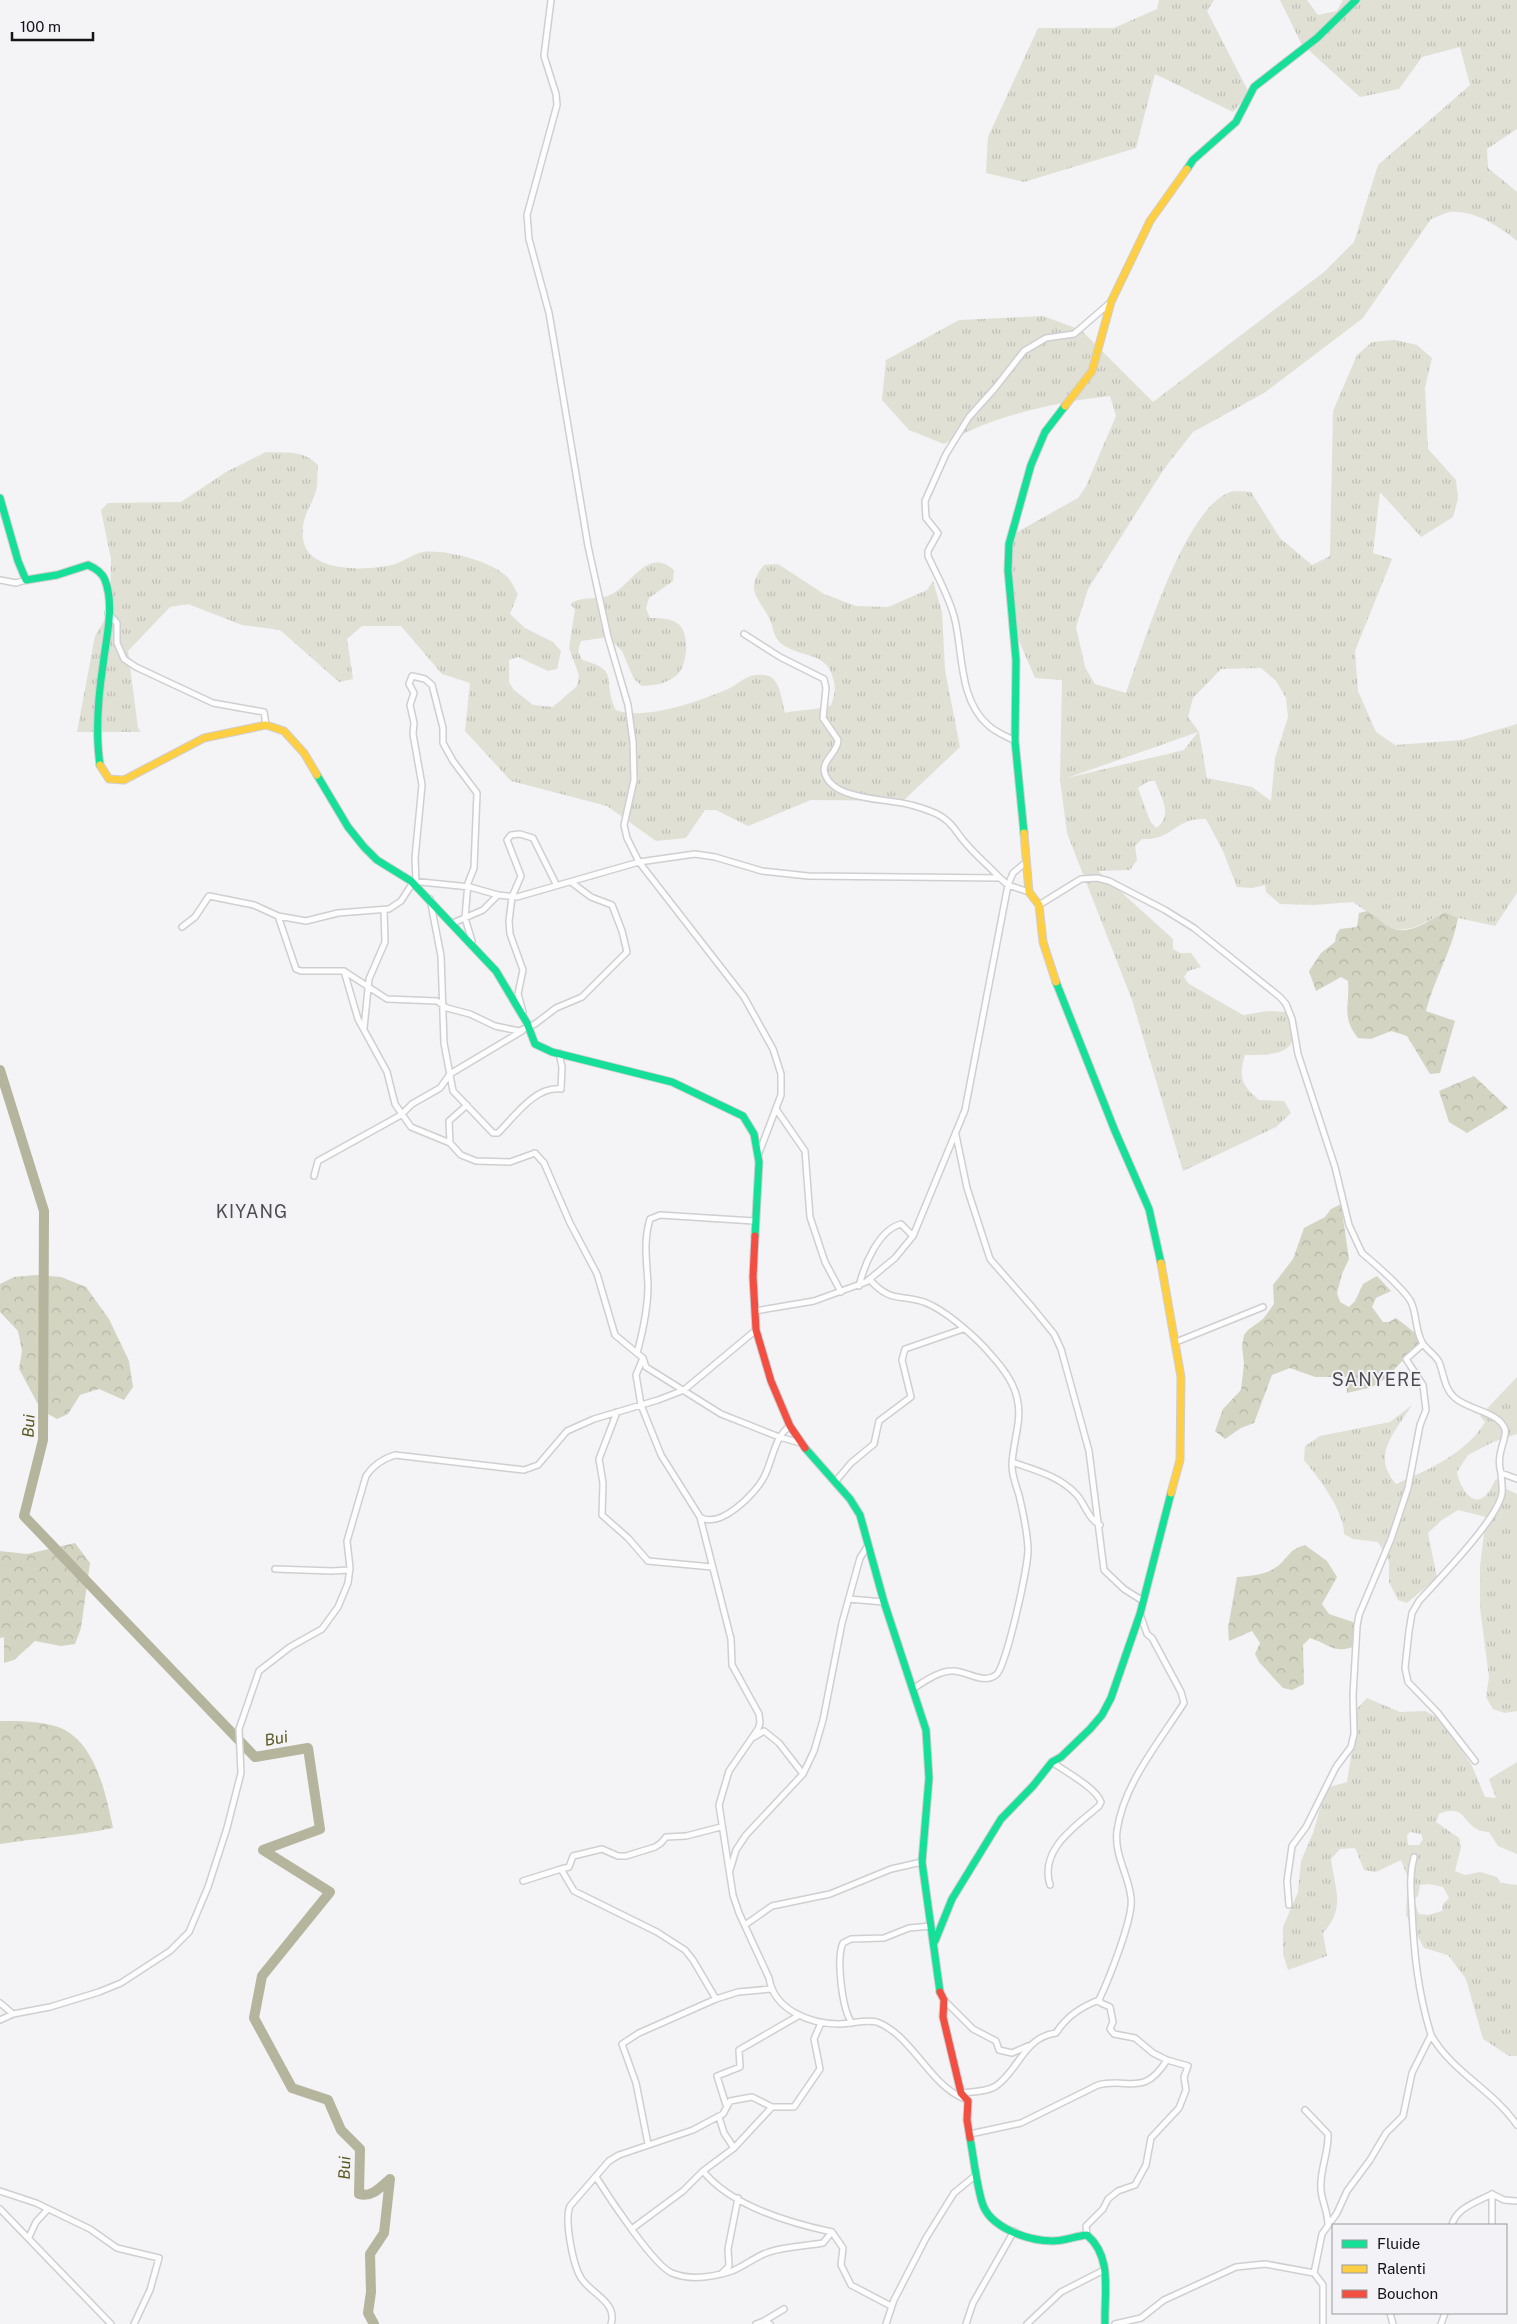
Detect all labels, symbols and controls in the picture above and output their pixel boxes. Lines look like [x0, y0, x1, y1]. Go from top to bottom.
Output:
scale bar [12, 10, 94, 42]
text: 100 m [20, 18, 61, 35]
district label: KIYANG [216, 1201, 288, 1222]
district label: SANYERE [1332, 1369, 1422, 1390]
water label: Bui [18, 1414, 39, 1438]
water label: Bui [263, 1727, 289, 1750]
water label: Bui [335, 2156, 354, 2180]
legend [1332, 2224, 1507, 2314]
text: Fluide [1377, 2235, 1420, 2252]
text: Ralenti [1377, 2260, 1426, 2277]
text: Bouchon [1377, 2285, 1438, 2302]

